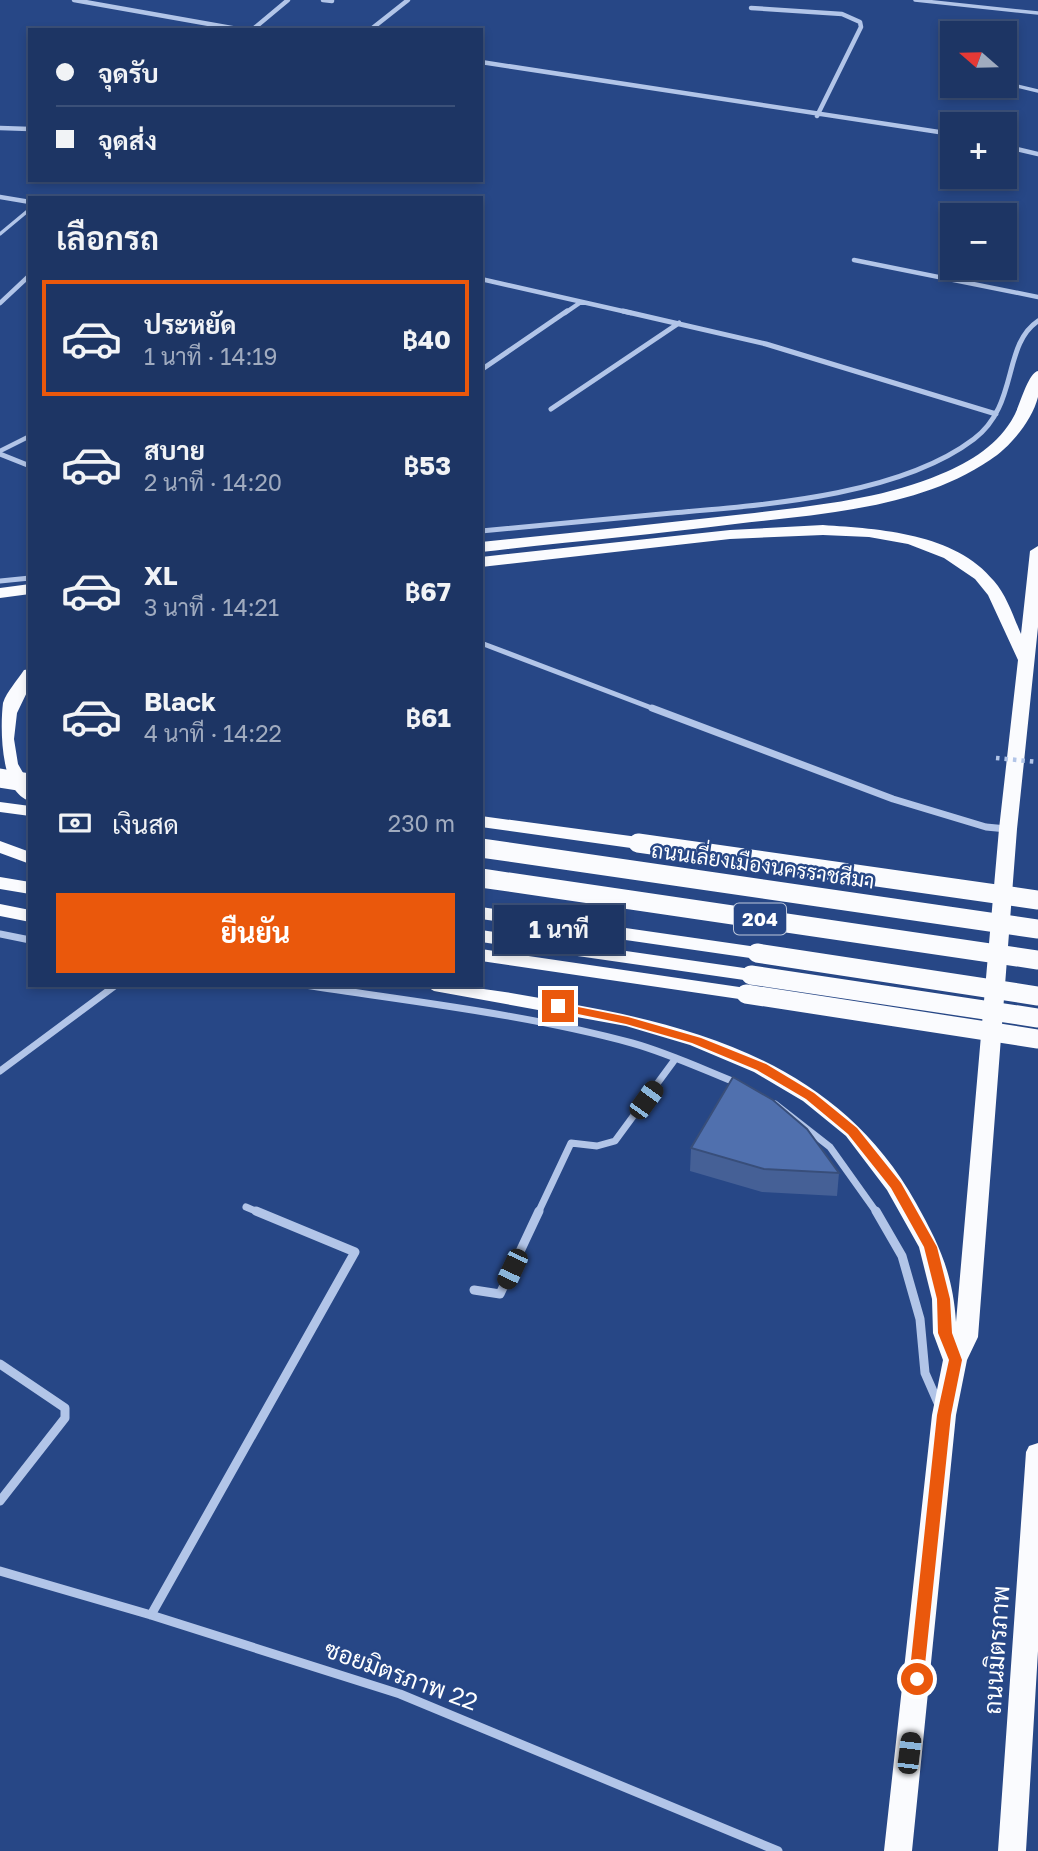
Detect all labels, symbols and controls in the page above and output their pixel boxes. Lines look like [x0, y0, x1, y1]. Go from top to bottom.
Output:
north arrow [940, 21, 1017, 98]
map controls [940, 21, 1017, 280]
text: จุดรับ [98, 58, 159, 89]
button: + [940, 112, 1017, 189]
text: จุดส่ง [98, 125, 157, 156]
button: − [940, 203, 1017, 280]
text: เลือกรถ [56, 219, 159, 257]
icon: car [60, 307, 123, 370]
text: ประหยัด [144, 309, 237, 340]
text: ฿40 [402, 324, 451, 355]
text: 1 นาที · 14:19 [144, 342, 277, 370]
icon: car [60, 433, 123, 496]
text: สบาย [144, 435, 205, 466]
text: ฿53 [404, 450, 451, 481]
text: 2 นาที · 14:20 [144, 468, 282, 496]
icon: car [60, 559, 123, 622]
text: XL [144, 560, 178, 591]
text: ฿67 [405, 576, 451, 607]
text: 3 นาที · 14:21 [144, 593, 279, 621]
icon: car [60, 685, 123, 748]
text: Black [144, 686, 216, 717]
text: ฿61 [405, 702, 451, 733]
text: 4 นาที · 14:22 [144, 719, 282, 747]
icon: cash [56, 804, 94, 842]
text: เงินสด [112, 809, 179, 840]
text: 230 m [388, 809, 455, 837]
street label: ถนนเลี่ยงเมืองนครราชสีมา [650, 831, 877, 894]
button: ยืนยัน [56, 893, 455, 973]
road number: 204 [734, 903, 786, 934]
callout: 1 นาที [493, 904, 623, 954]
text: 1 นาที [529, 915, 589, 943]
route end [542, 990, 574, 1022]
car [626, 1077, 667, 1123]
car [494, 1246, 531, 1292]
street label: ถนนมิตรภาพ [977, 1584, 1014, 1715]
street label: ซอยมิตรภาพ 22 [321, 1633, 482, 1716]
route start [901, 1663, 933, 1695]
car [897, 1731, 922, 1775]

